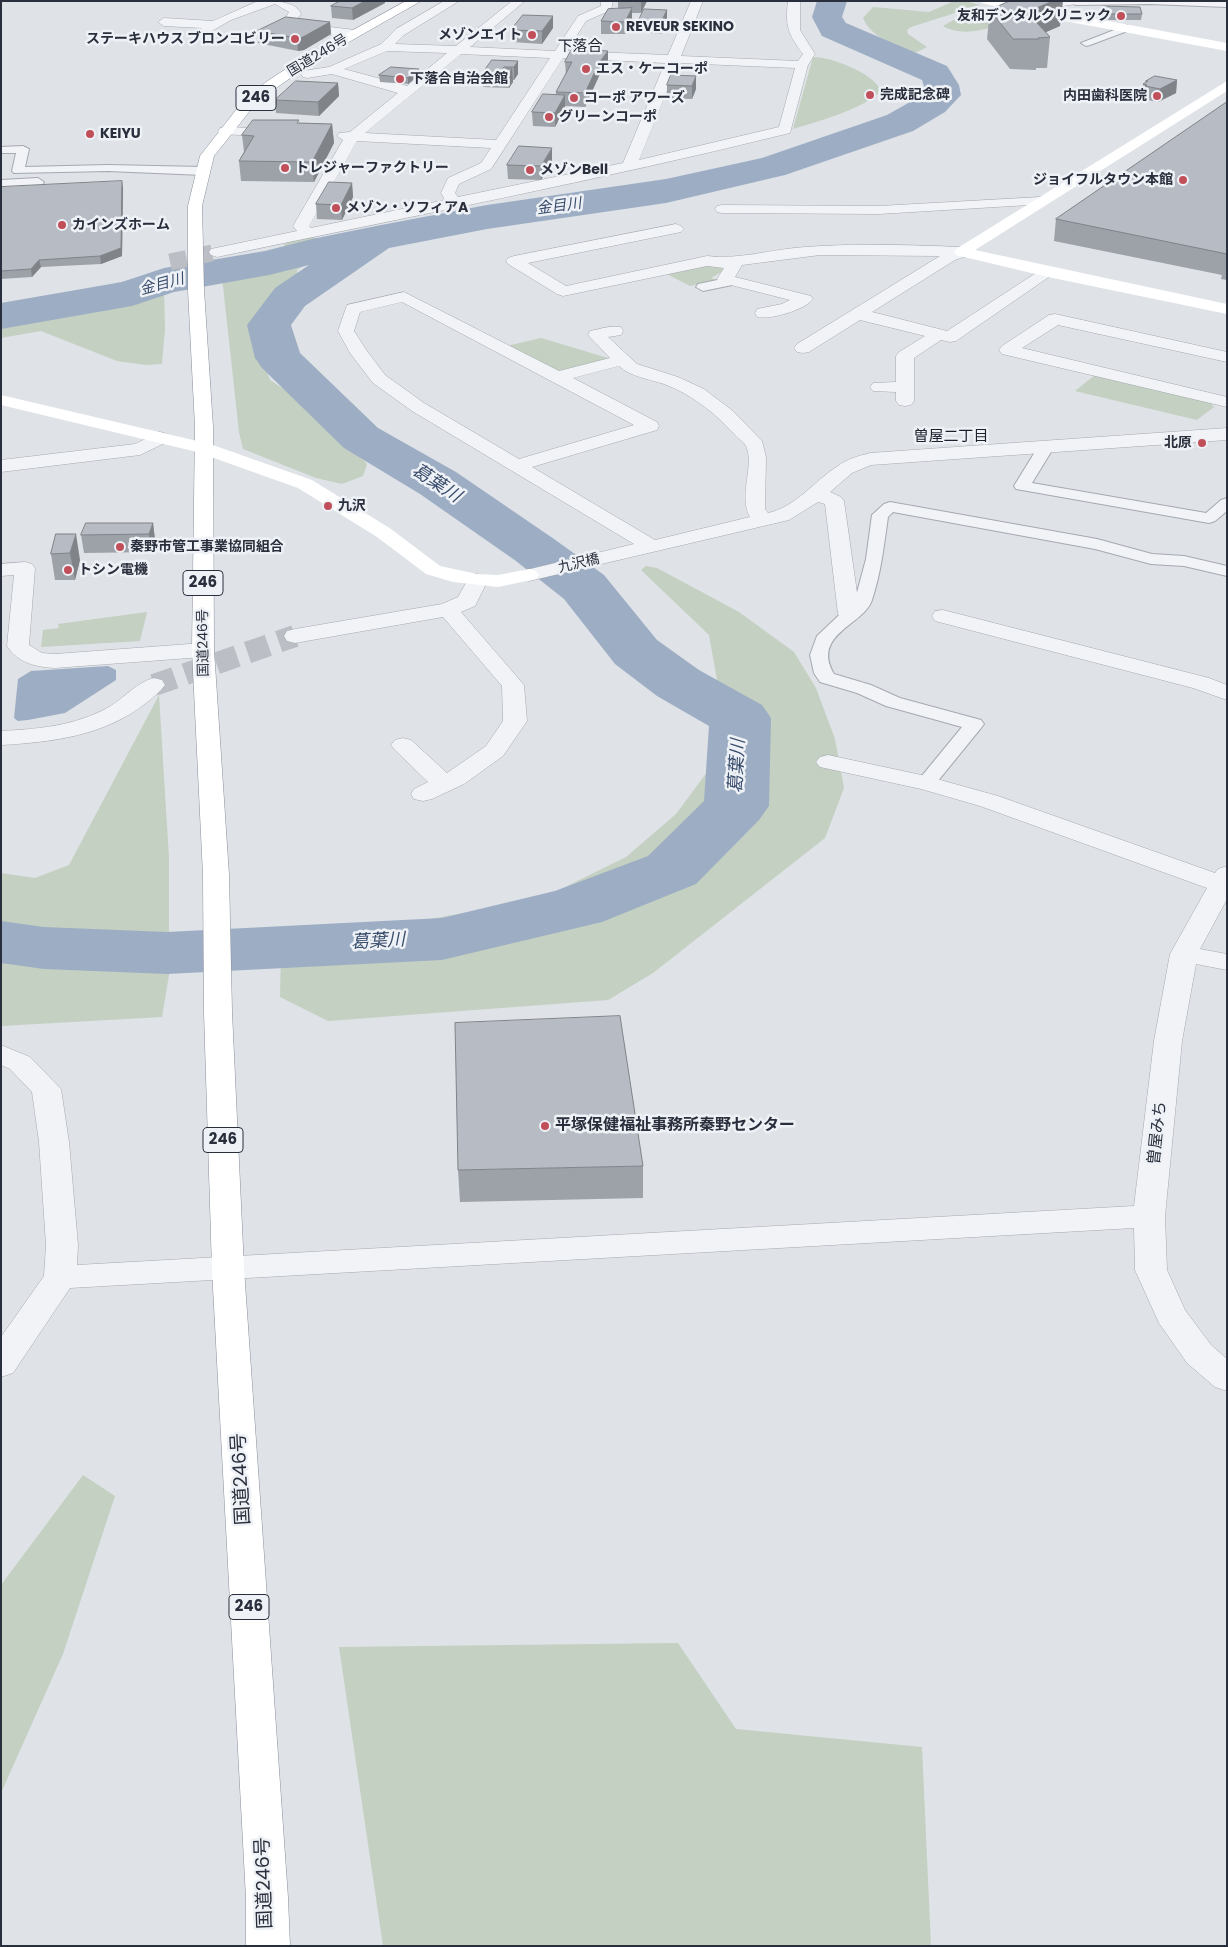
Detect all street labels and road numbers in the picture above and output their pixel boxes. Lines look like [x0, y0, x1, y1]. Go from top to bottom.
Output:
street label: 国道246号 [285, 31, 351, 81]
road number: 246 [236, 86, 276, 110]
street label: 九沢橋 [557, 551, 601, 577]
road number: 246 [183, 570, 223, 596]
street label: 国道246号 [195, 609, 213, 677]
street label: 曽屋みち [1145, 1100, 1171, 1166]
road number: 246 [203, 1128, 243, 1152]
street label: 国道246号 [228, 1432, 256, 1526]
road number: 246 [229, 1594, 269, 1620]
street label: 国道246号 [252, 1837, 278, 1929]

